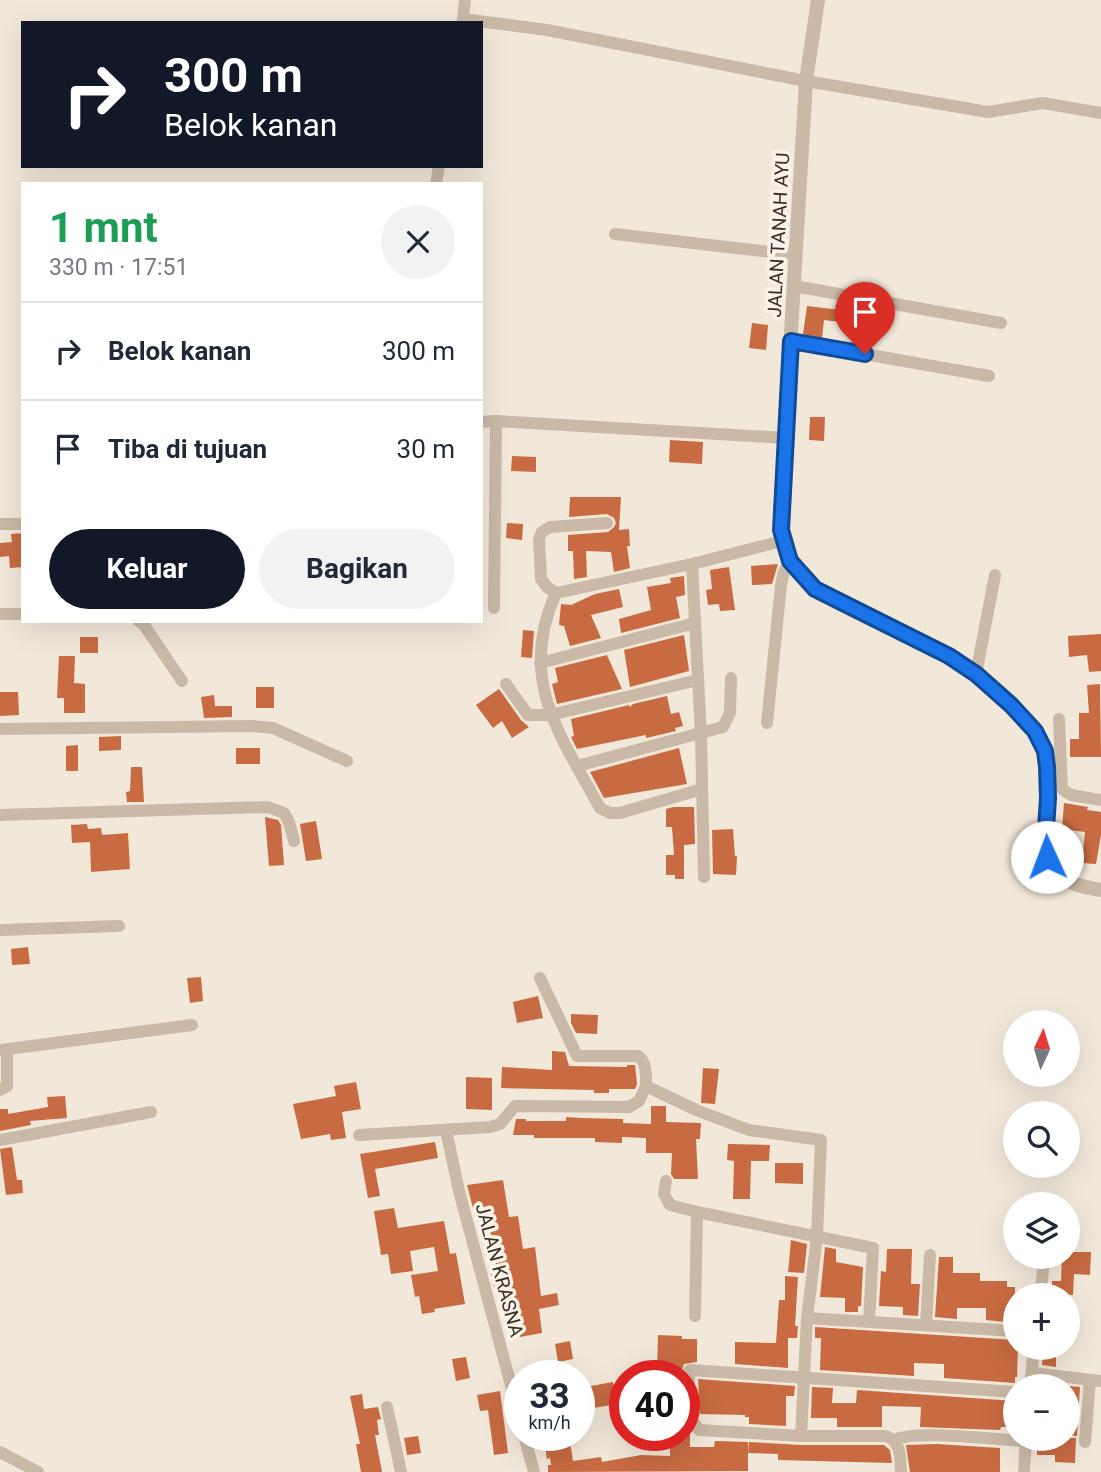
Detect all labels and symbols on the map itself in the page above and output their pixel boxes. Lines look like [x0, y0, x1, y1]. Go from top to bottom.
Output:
street label: JALAN TANAH AYU [763, 152, 794, 318]
pin [835, 282, 895, 354]
position arrow [1010, 820, 1084, 894]
north arrow [1003, 1010, 1080, 1087]
street label: JALAN KRASNA [471, 1201, 529, 1340]
speed limit sign: 40 [609, 1360, 700, 1451]

